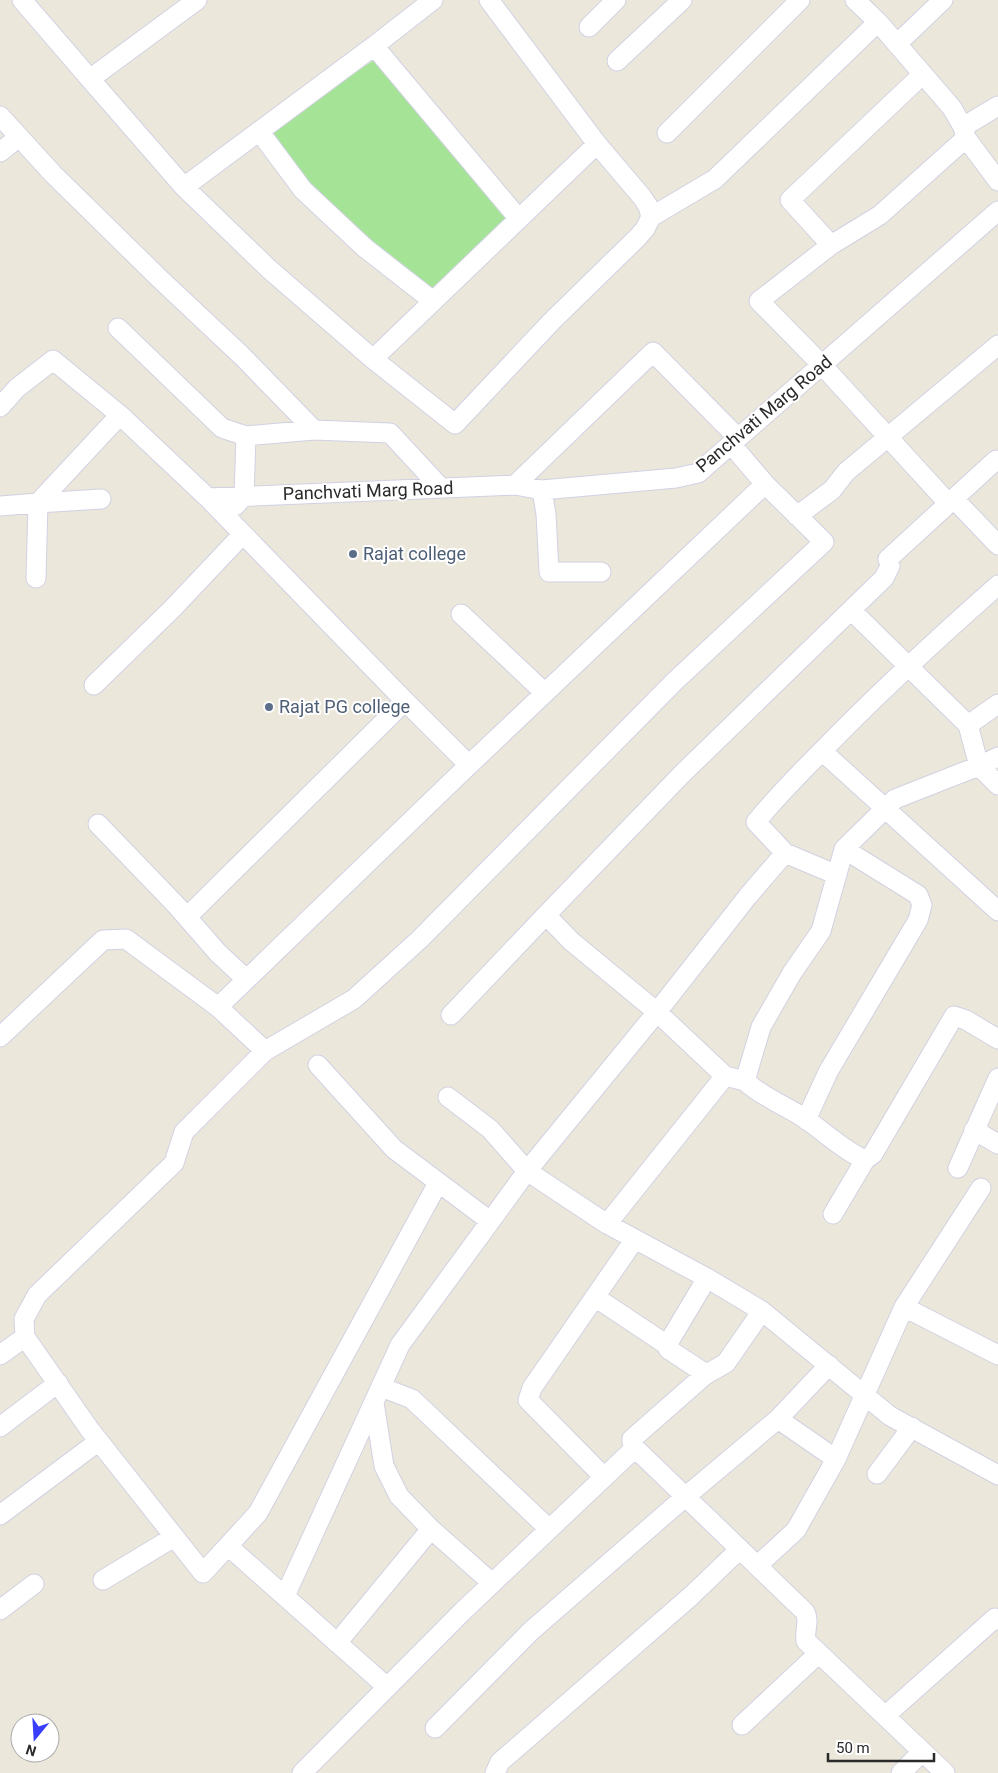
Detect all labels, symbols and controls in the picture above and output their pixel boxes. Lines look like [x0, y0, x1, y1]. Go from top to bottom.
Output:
street label: Panchvati Marg Road [692, 351, 836, 477]
street label: Panchvati Marg Road [282, 477, 454, 504]
place label: Rajat college [363, 543, 466, 564]
marker: Rajat college [347, 548, 359, 560]
place label: Rajat PG college [279, 696, 410, 717]
marker: Rajat PG college [263, 701, 275, 713]
north arrow [10, 1713, 60, 1763]
scale bar [828, 1730, 934, 1762]
text: 50 m [836, 1739, 870, 1757]
text: N [24, 1741, 38, 1760]

